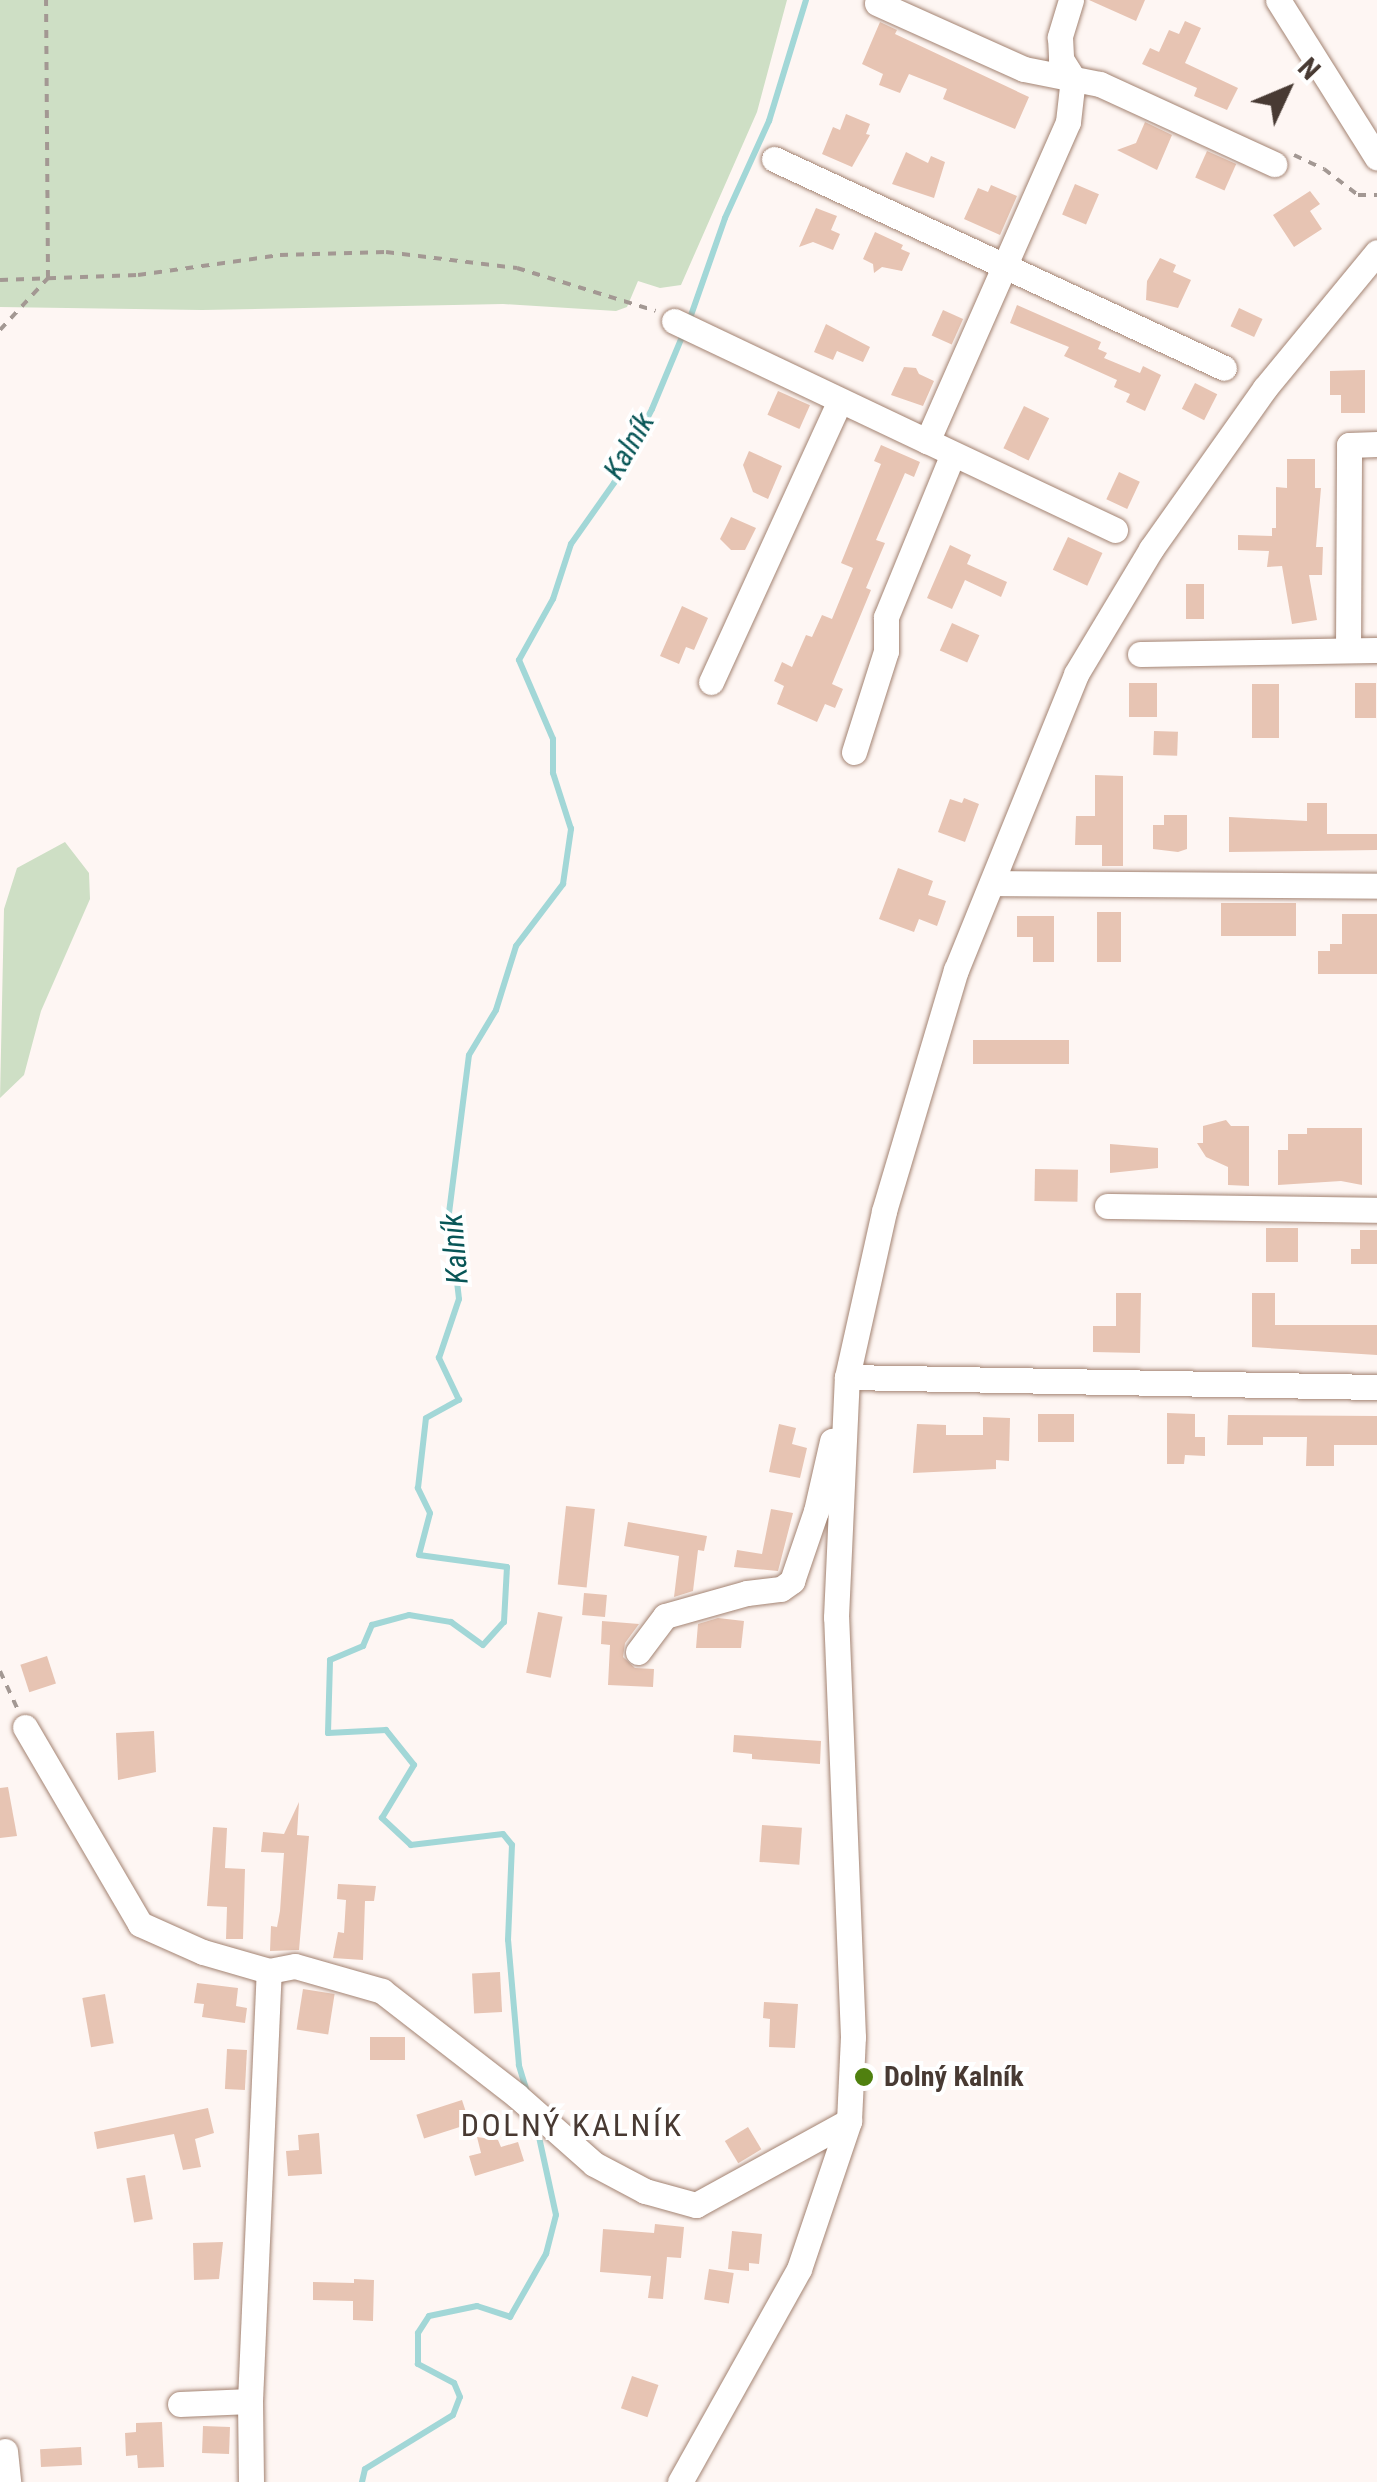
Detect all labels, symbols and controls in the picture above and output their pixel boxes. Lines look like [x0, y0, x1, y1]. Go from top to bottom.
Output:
north arrow [1237, 40, 1337, 140]
text: N [1291, 51, 1327, 86]
water label: Kalník [596, 406, 662, 486]
water label: Kalník [434, 1212, 476, 1286]
place label: Dolný Kalník [884, 2060, 1024, 2094]
marker: Dolný Kalník [853, 2066, 875, 2088]
district label: DOLNÝ KALNÍK [461, 2106, 683, 2144]

